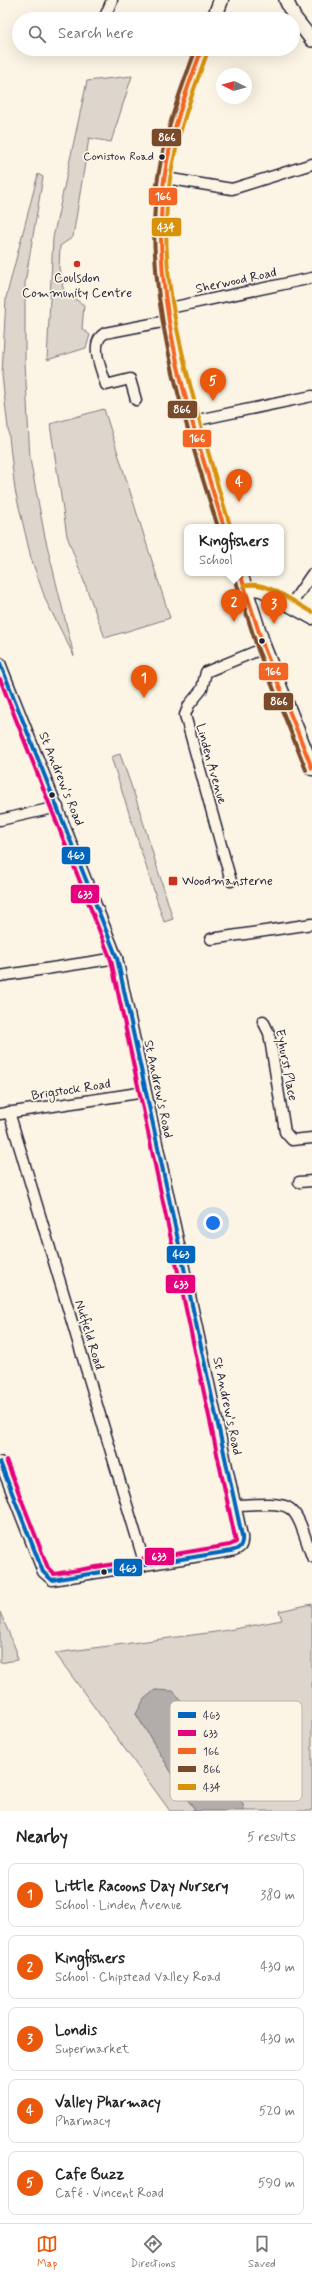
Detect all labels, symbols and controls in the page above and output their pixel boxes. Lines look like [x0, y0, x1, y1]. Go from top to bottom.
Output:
search box [12, 12, 300, 56]
icon: search [26, 23, 48, 45]
text: Search here [58, 24, 134, 44]
north arrow [216, 68, 252, 104]
line badge: 866 [151, 128, 182, 147]
text: 866 [158, 131, 176, 145]
place label: Coniston Road [83, 149, 154, 165]
marker: Coniston Road [157, 152, 167, 162]
line badge: 166 [148, 187, 178, 206]
text: 166 [155, 190, 171, 204]
line badge: 434 [151, 217, 182, 237]
text: 434 [157, 221, 175, 235]
marker: Coulsdon Community Centre [72, 259, 82, 269]
street label: Sherwood Road [194, 264, 278, 298]
place label: Coulsdon Community Centre [22, 270, 132, 302]
pin: 5 [200, 368, 226, 401]
line badge: 866 [167, 400, 198, 419]
text: 866 [173, 403, 191, 417]
line badge: 166 [182, 429, 212, 448]
text: 166 [189, 432, 205, 446]
pin: 4 [226, 469, 252, 502]
popup [184, 524, 284, 576]
text: Kingfishers [199, 532, 269, 552]
text: School [199, 552, 233, 569]
pin: 2 [221, 589, 247, 622]
pin: 3 [261, 591, 287, 624]
unlabelled marker [257, 636, 267, 646]
line badge: 166 [258, 662, 289, 681]
pin: 1 [131, 665, 157, 698]
text: 166 [265, 665, 281, 679]
line badge: 866 [263, 692, 294, 711]
text: 866 [270, 695, 288, 709]
street label: Linden Avenue [191, 722, 231, 806]
street label: St Andrew's Road [34, 730, 88, 828]
unlabelled marker [47, 790, 57, 800]
line badge: 463 [61, 846, 91, 865]
text: 463 [68, 849, 85, 863]
place label: Woodmansterne [182, 873, 273, 890]
marker: Woodmansterne [167, 875, 179, 887]
line badge: 633 [70, 884, 100, 904]
text: 633 [78, 888, 93, 902]
street label: Eyhurst Place [271, 1028, 301, 1102]
street label: St Andrew's Road [139, 1038, 177, 1140]
street label: Brigstock Road [30, 1075, 112, 1106]
your location [203, 1213, 223, 1233]
line badge: 463 [166, 1245, 196, 1264]
text: 463 [173, 1248, 190, 1262]
line badge: 633 [165, 1274, 196, 1294]
text: 633 [174, 1278, 189, 1292]
street label: Nutfield Road [70, 1298, 108, 1372]
street label: St Andrew's Road [208, 1355, 246, 1457]
line badge: 633 [144, 1547, 175, 1566]
text: 633 [152, 1550, 167, 1564]
line badge: 463 [113, 1558, 143, 1577]
text: 463 [120, 1562, 137, 1576]
unlabelled marker [99, 1567, 109, 1577]
legend [170, 1701, 302, 1801]
text: 463 [203, 1709, 220, 1723]
text: 633 [203, 1727, 218, 1741]
text: 166 [203, 1745, 219, 1759]
text: 866 [203, 1763, 220, 1777]
text: 434 [203, 1781, 221, 1795]
text: Nearby [16, 1826, 68, 1848]
text: 5 results [247, 1829, 296, 1846]
text: Little Racoons Day Nursery [55, 1877, 228, 1897]
text: 1 [27, 1887, 33, 1904]
text: 380 m [260, 1887, 295, 1904]
text: School · Linden Avenue [55, 1897, 182, 1914]
text: Kingfishers [55, 1949, 125, 1969]
text: 2 [27, 1959, 33, 1976]
text: 430 m [260, 1959, 295, 1976]
text: School · Chipstead Valley Road [55, 1969, 220, 1986]
text: Londis [55, 2021, 97, 2041]
text: 3 [27, 2031, 33, 2048]
text: 430 m [260, 2031, 295, 2048]
text: Supermarket [55, 2041, 129, 2058]
text: Valley Pharmacy [55, 2093, 161, 2113]
text: 4 [26, 2103, 34, 2120]
text: 520 m [259, 2103, 295, 2120]
text: Pharmacy [55, 2113, 111, 2130]
text: Cafe Buzz [55, 2165, 124, 2185]
text: 5 [26, 2175, 34, 2192]
text: 590 m [258, 2175, 295, 2192]
text: Café · Vincent Road [55, 2185, 164, 2202]
tab: Map [36, 2233, 58, 2271]
tab: Directions [130, 2233, 176, 2271]
tab: Saved [248, 2233, 276, 2271]

